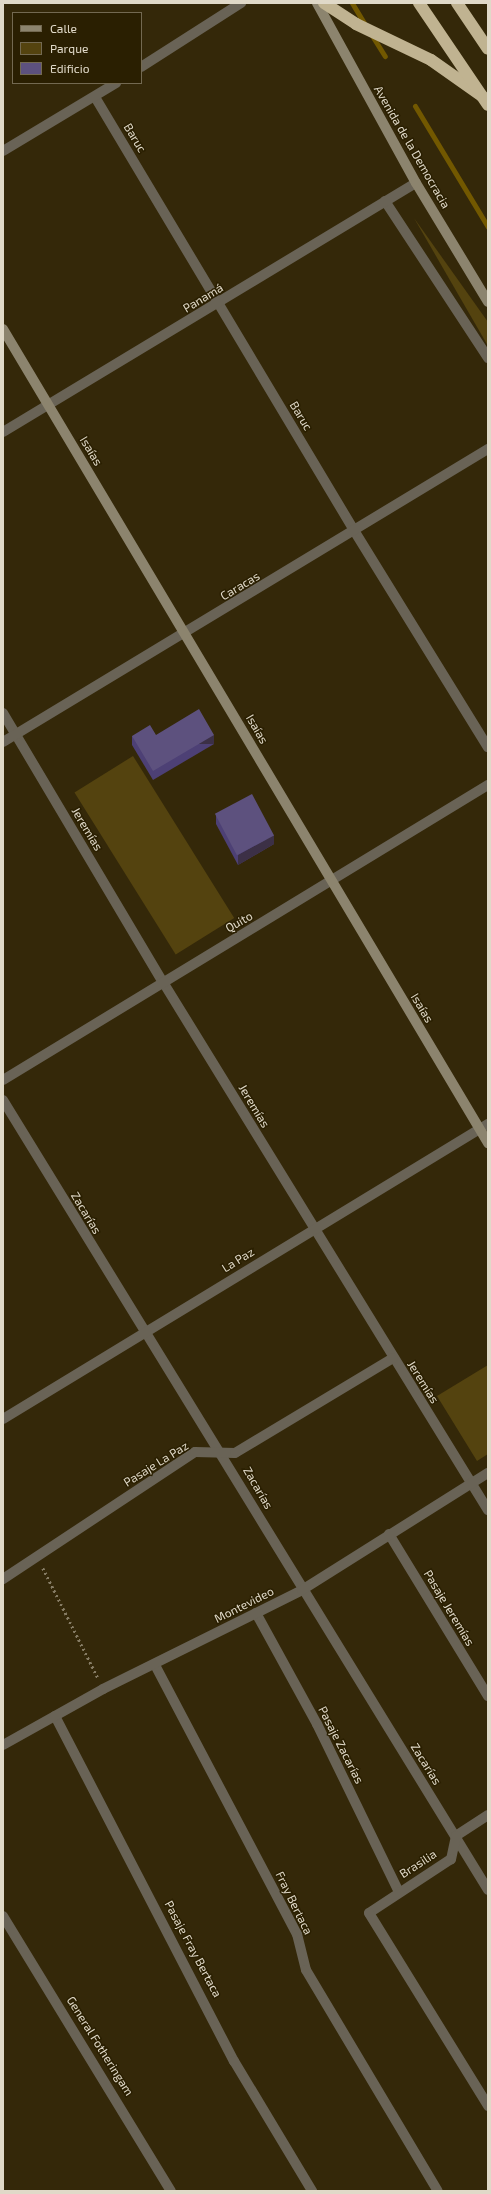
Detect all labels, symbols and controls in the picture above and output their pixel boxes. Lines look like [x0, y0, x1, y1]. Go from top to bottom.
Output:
legend [12, 12, 142, 84]
text: Calle [50, 21, 77, 35]
text: Parque [50, 41, 88, 55]
text: Edificio [50, 61, 90, 75]
street label: Avenida de la Democracia [371, 83, 453, 211]
street label: Baruc [121, 121, 149, 155]
street label: Panamá [180, 280, 226, 316]
street label: Baruc [287, 399, 315, 433]
street label: Isaías [77, 434, 105, 468]
street label: Caracas [218, 569, 262, 603]
street label: Isaías [243, 712, 271, 746]
street label: Jeremías [69, 805, 105, 853]
street label: Quito [223, 908, 255, 936]
street label: Isaías [408, 991, 436, 1025]
street label: Jeremías [236, 1082, 272, 1130]
street label: Zacarías [68, 1189, 104, 1237]
street label: La Paz [219, 1245, 257, 1275]
street label: Jeremías [404, 1358, 442, 1406]
street label: Pasaje La Paz [121, 1438, 191, 1490]
street label: Zacarías [240, 1464, 276, 1512]
street label: Pasaje Jeremías [421, 1567, 477, 1649]
street label: Montevideo [212, 1584, 276, 1626]
street label: Pasaje Zacarías [315, 1704, 367, 1786]
street label: Zacarías [408, 1741, 444, 1787]
street label: Brasilia [397, 1847, 439, 1881]
street label: Fray Bertaca [272, 1869, 316, 1937]
street label: Pasaje Fray Bertaca [161, 1898, 225, 2000]
street label: General Fotheringam [64, 1994, 136, 2098]

